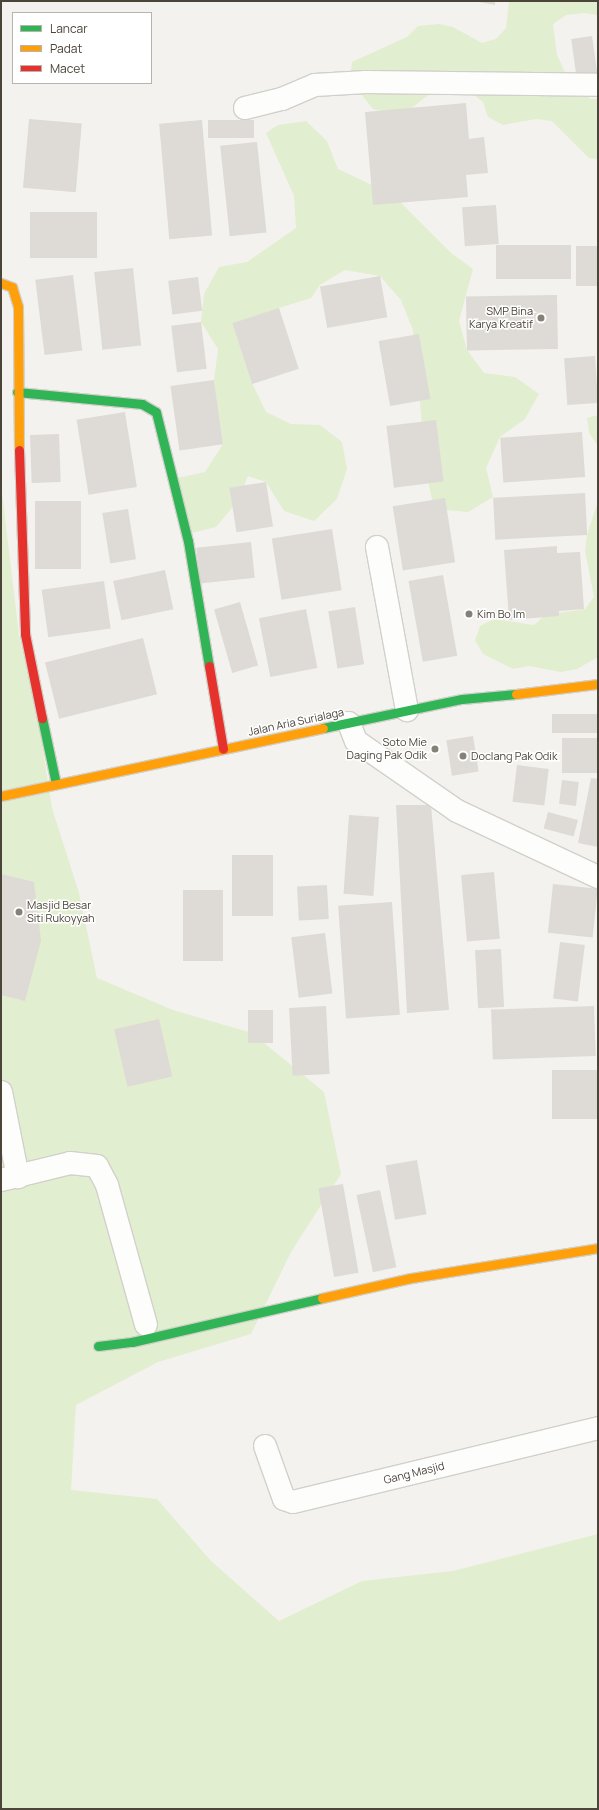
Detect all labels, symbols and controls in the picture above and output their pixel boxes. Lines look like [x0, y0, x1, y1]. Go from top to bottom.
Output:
legend [12, 12, 152, 84]
text: Lancar [50, 20, 87, 37]
text: Padat [50, 40, 82, 57]
text: Macet [50, 60, 85, 77]
place label: SMP Bina Karya Kreatif [469, 305, 533, 331]
marker: SMP Bina Karya Kreatif [536, 313, 546, 323]
place label: Kim Bo Im [477, 607, 525, 621]
marker: Kim Bo Im [464, 609, 474, 619]
street label: Jalan Aria Surialaga [247, 705, 345, 739]
place label: Soto Mie Daging Pak Odik [347, 736, 427, 762]
marker: Soto Mie Daging Pak Odik [430, 744, 440, 754]
place label: Doclang Pak Odik [471, 749, 557, 763]
marker: Doclang Pak Odik [458, 751, 468, 761]
place label: Masjid Besar Siti Rukoyyah [27, 899, 95, 925]
marker: Masjid Besar Siti Rukoyyah [14, 907, 24, 917]
street label: Gang Masjid [382, 1459, 446, 1487]

